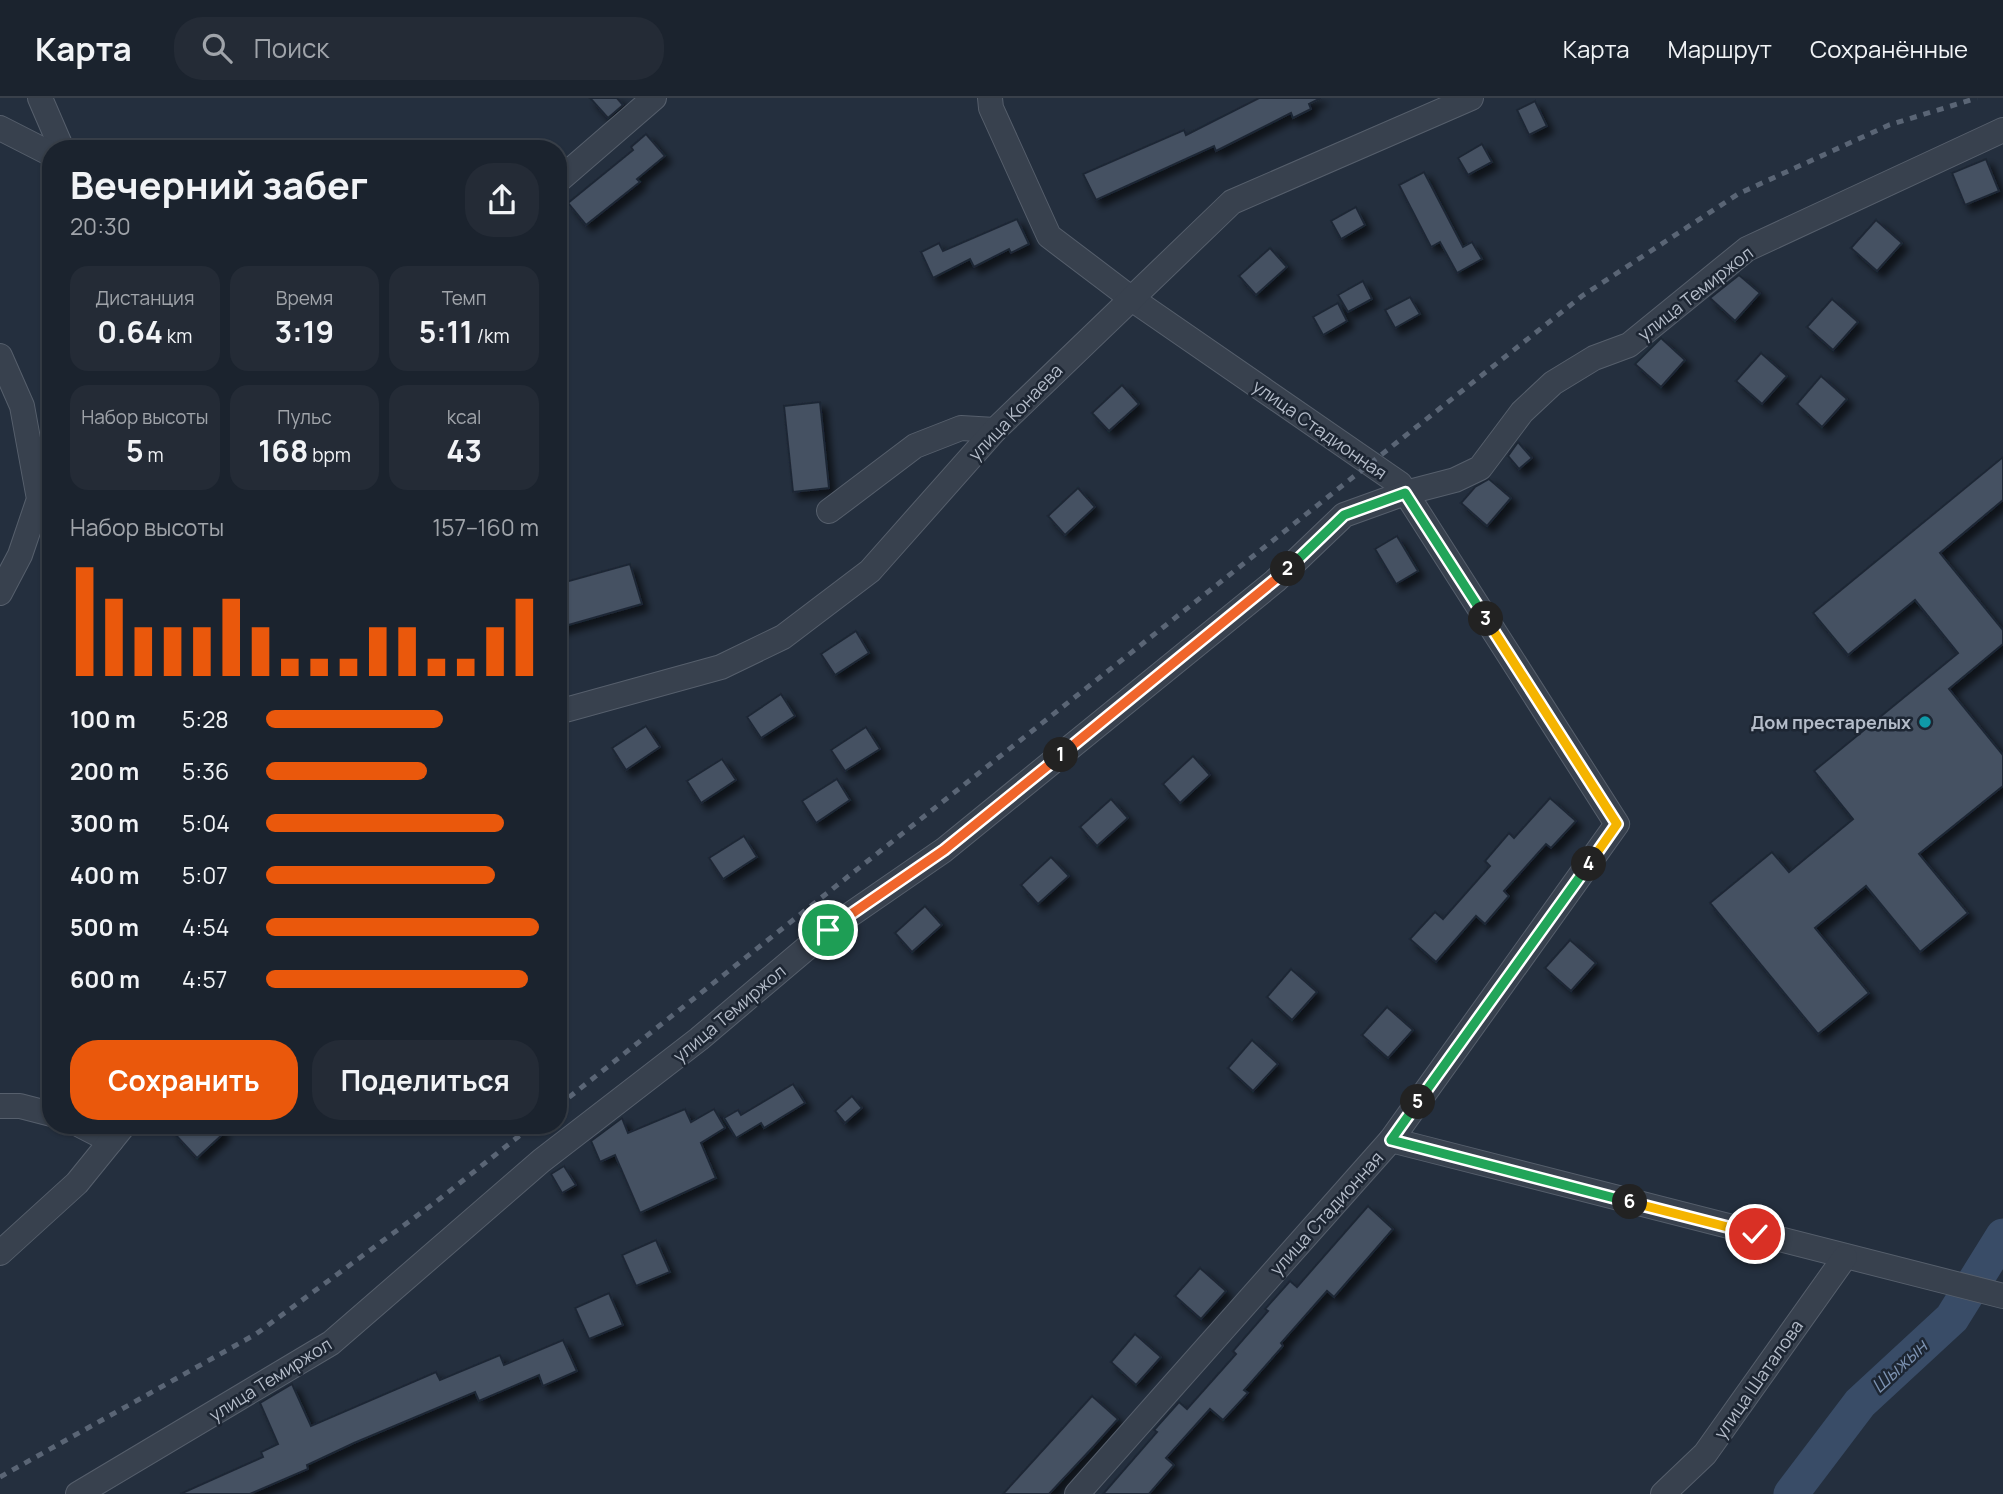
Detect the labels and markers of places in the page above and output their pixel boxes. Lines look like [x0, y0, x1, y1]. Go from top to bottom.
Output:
pin: 2 [1270, 552, 1306, 587]
pin: 3 [1468, 602, 1504, 636]
place label: Дом престарелых [1751, 710, 1911, 734]
marker: Дом престарелых [1917, 714, 1933, 730]
pin: 1 [1044, 738, 1078, 772]
pin: 4 [1572, 846, 1606, 882]
pin [798, 900, 858, 960]
pin: 5 [1400, 1084, 1436, 1119]
pin: 6 [1612, 1184, 1648, 1220]
pin [1725, 1204, 1785, 1264]

